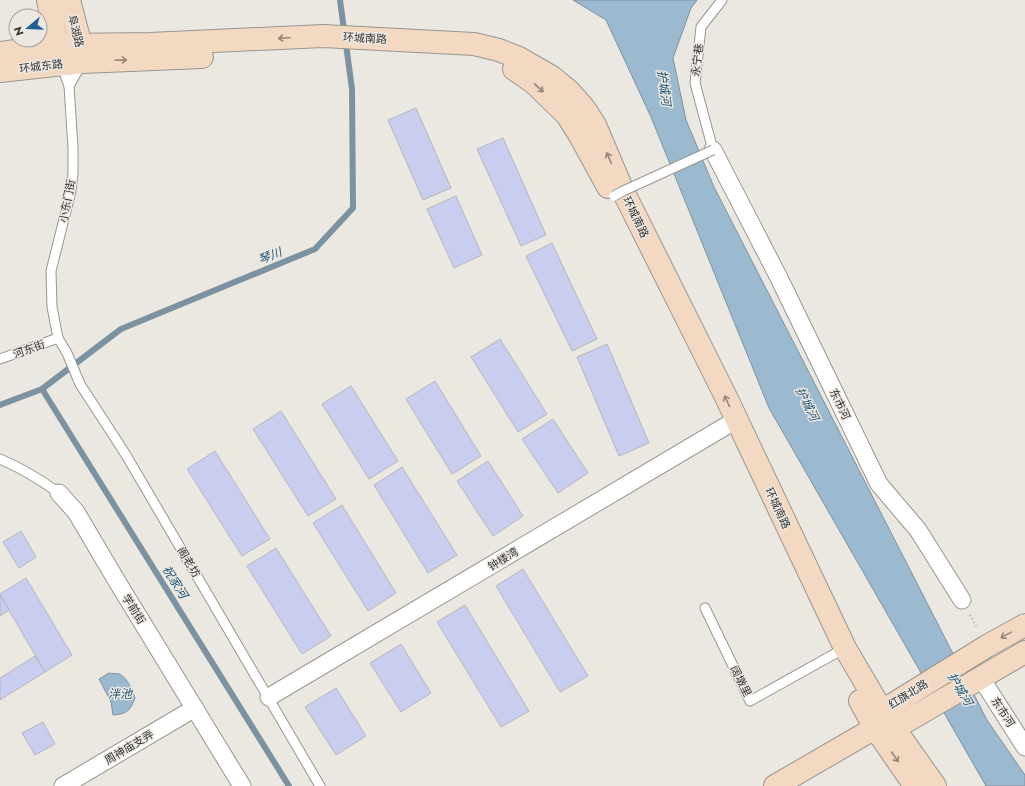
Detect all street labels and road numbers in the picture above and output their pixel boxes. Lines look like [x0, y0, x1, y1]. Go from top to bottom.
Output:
street label: 阜湖路 [64, 13, 88, 49]
street label: 环城南路 [343, 29, 387, 47]
street label: 永宁巷 [687, 43, 707, 77]
street label: 环城东路 [18, 55, 64, 77]
street label: 小东门街 [55, 178, 79, 224]
street label: 环城南路 [619, 194, 653, 240]
street label: 河东街 [11, 336, 47, 362]
street label: 东市河 [826, 386, 854, 422]
street label: 环城南路 [761, 485, 795, 531]
street label: 阁老坊 [174, 544, 204, 580]
street label: 钟楼湾 [485, 544, 521, 574]
street label: 学前街 [118, 591, 150, 627]
street label: 阔墩里 [726, 663, 756, 699]
street label: 红旗北路 [885, 676, 931, 712]
street label: 东市河 [987, 694, 1019, 730]
street label: 周神庙支弄 [101, 726, 157, 768]

